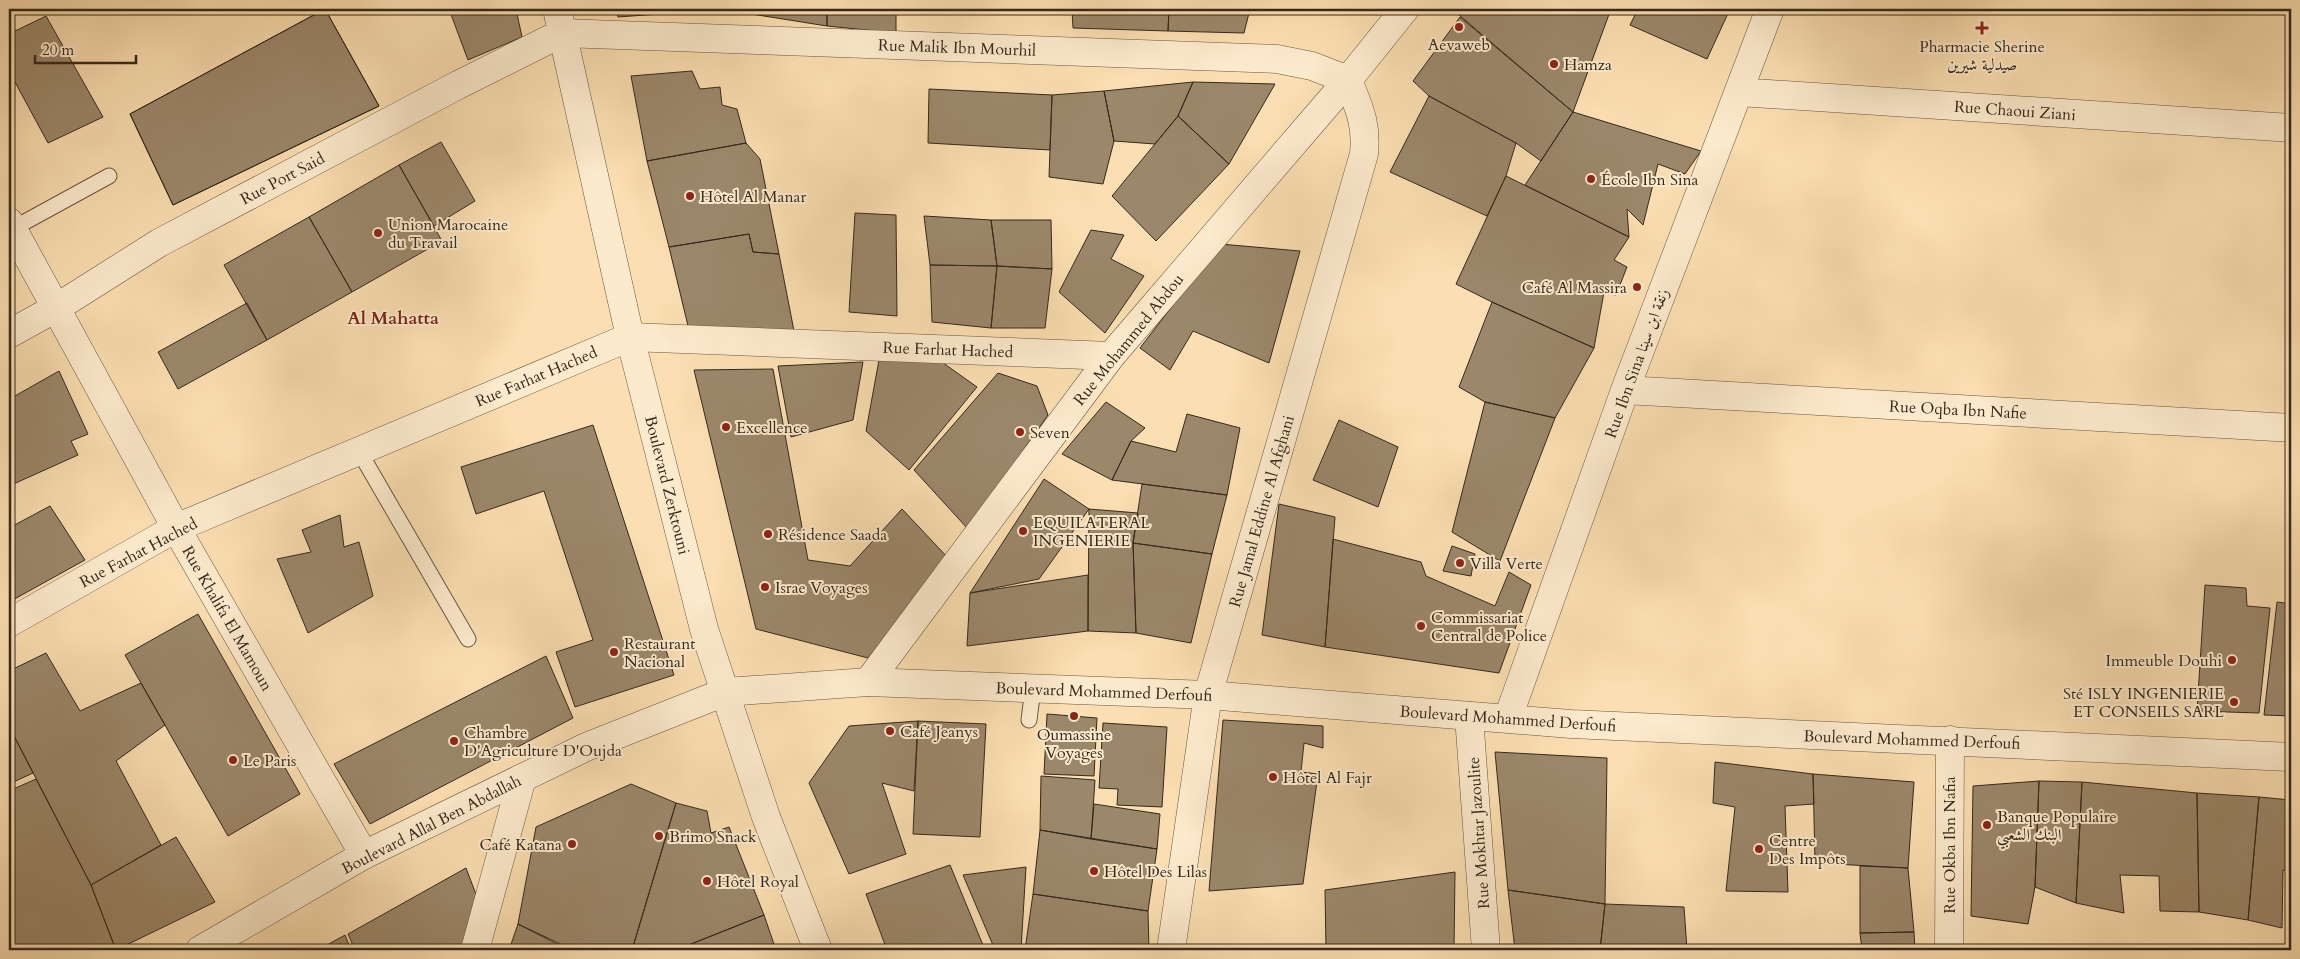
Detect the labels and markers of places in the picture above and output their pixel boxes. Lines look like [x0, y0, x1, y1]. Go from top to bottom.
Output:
marker: Aevaweb [1453, 21, 1465, 33]
marker: Pharmacie Sherine صيدلية شيرين [1976, 22, 1988, 34]
place label: Aevaweb [1428, 34, 1490, 56]
place label: Pharmacie Sherine صيدلية شيرين [1919, 36, 2045, 76]
place label: Hamza [1564, 54, 1612, 76]
marker: Hamza [1548, 58, 1560, 70]
place label: École Ibn Sina [1601, 169, 1699, 191]
marker: École Ibn Sina [1585, 173, 1597, 185]
place label: Hôtel Al Manar [700, 186, 806, 208]
marker: Hôtel Al Manar [684, 190, 696, 202]
place label: Union Marocaine du Travail [388, 214, 508, 254]
marker: Union Marocaine du Travail [372, 227, 384, 239]
place label: Café Al Massira [1522, 277, 1627, 299]
marker: Café Al Massira [1631, 281, 1643, 293]
place label: Excellence [736, 417, 807, 439]
marker: Excellence [720, 421, 732, 433]
place label: Seven [1030, 422, 1070, 444]
marker: Seven [1014, 426, 1026, 438]
place label: EQUILATERAL INGENIERIE [1033, 512, 1150, 552]
place label: Résidence Saada [778, 524, 887, 546]
marker: EQUILATERAL INGENIERIE [1017, 525, 1029, 537]
marker: Résidence Saada [762, 528, 774, 540]
place label: Villa Verte [1470, 553, 1543, 575]
marker: Villa Verte [1454, 557, 1466, 569]
place label: Israe Voyages [775, 577, 867, 599]
marker: Israe Voyages [759, 581, 771, 593]
place label: Commissariat Central de Police [1431, 607, 1547, 647]
marker: Commissariat Central de Police [1415, 620, 1427, 632]
place label: Restaurant Nacional [624, 633, 695, 673]
marker: Restaurant Nacional [608, 646, 620, 658]
place label: Immeuble Douhi [2106, 650, 2223, 672]
marker: Immeuble Douhi [2226, 654, 2238, 666]
place label: Sté ISLY INGENIERIE ET CONSEILS SARL [2063, 683, 2224, 723]
marker: Sté ISLY INGENIERIE ET CONSEILS SARL [2228, 696, 2240, 708]
marker: Oumassine Voyages [1068, 710, 1080, 722]
place label: Café Jeanys [900, 721, 978, 743]
place label: Chambre D'Agriculture D'Oujda [464, 722, 622, 762]
place label: Oumassine Voyages [1037, 724, 1111, 764]
marker: Café Jeanys [884, 725, 896, 737]
marker: Chambre D'Agriculture D'Oujda [448, 735, 460, 747]
place label: Le Paris [243, 750, 296, 772]
marker: Le Paris [227, 754, 239, 766]
place label: Hôtel Al Fajr [1283, 767, 1372, 789]
marker: Hôtel Al Fajr [1267, 771, 1279, 783]
place label: Banque Populaire البنك الشعبي [1997, 806, 2117, 850]
marker: Banque Populaire البنك الشعبي [1981, 819, 1993, 831]
place label: Brimo Snack [669, 826, 757, 848]
marker: Brimo Snack [653, 830, 665, 842]
place label: Centre Des Impôts [1769, 830, 1845, 870]
place label: Café Katana [480, 834, 562, 856]
marker: Café Katana [566, 838, 578, 850]
marker: Centre Des Impôts [1753, 843, 1765, 855]
place label: Hôtel Des Lilas [1104, 861, 1207, 883]
marker: Hôtel Des Lilas [1088, 865, 1100, 877]
place label: Hôtel Royal [717, 871, 799, 893]
marker: Hôtel Royal [701, 875, 713, 887]

